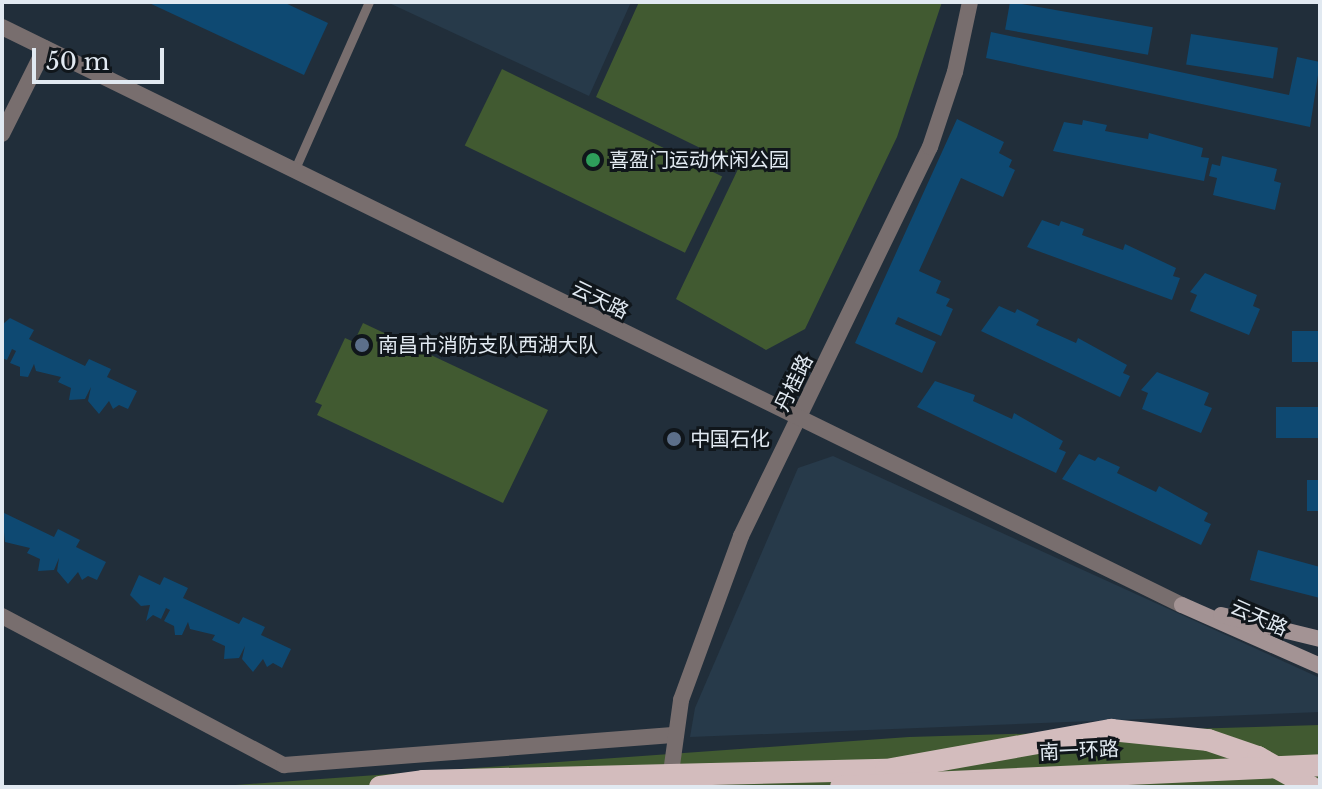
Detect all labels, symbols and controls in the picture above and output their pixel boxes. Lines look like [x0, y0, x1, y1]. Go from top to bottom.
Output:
scale bar [36, 32, 168, 82]
text: 50 m [46, 47, 109, 76]
place label: 喜盈门运动休闲公园 [609, 148, 789, 172]
marker: 喜盈门运动休闲公园 [584, 151, 602, 169]
street label: 云天路 [568, 276, 632, 324]
place label: 南昌市消防支队西湖大队 [378, 333, 598, 357]
marker: 南昌市消防支队西湖大队 [353, 336, 371, 354]
street label: 丹桂路 [770, 351, 818, 415]
place label: 中国石化 [690, 427, 770, 451]
marker: 中国石化 [665, 430, 683, 448]
street label: 云天路 [1227, 595, 1291, 641]
street label: 南一环路 [1038, 737, 1120, 765]

